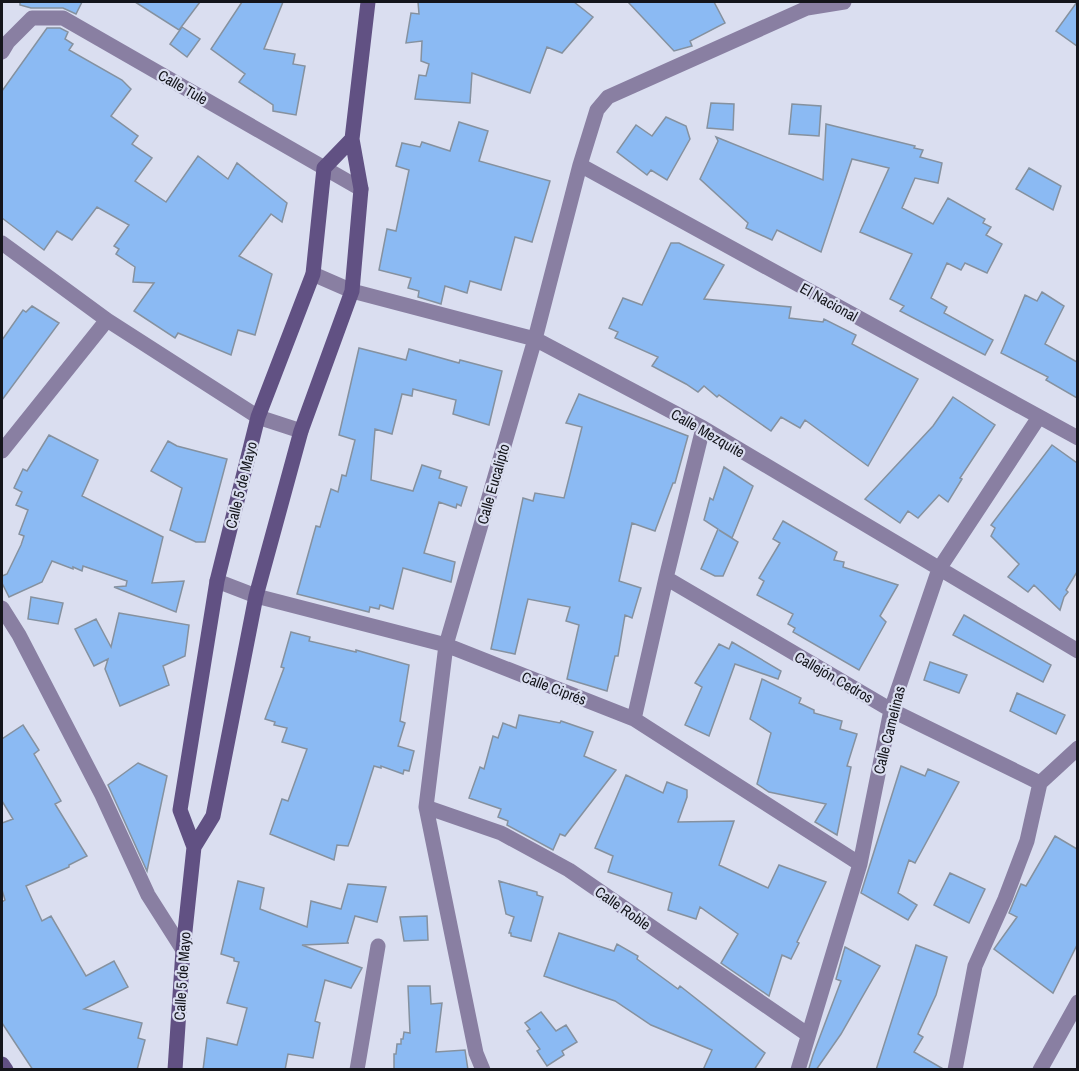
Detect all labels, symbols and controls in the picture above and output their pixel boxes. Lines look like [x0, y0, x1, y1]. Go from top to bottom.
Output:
street label: Calle Tule [154, 64, 212, 110]
street label: El Nacional [796, 278, 862, 326]
street label: Calle Mezquite [667, 403, 749, 463]
street label: Calle 5 de Mayo [220, 439, 262, 531]
street label: Calle Eucalipto [472, 441, 515, 527]
street label: Callejón Cedros [791, 646, 877, 708]
street label: Calle Ciprés [519, 666, 589, 710]
street label: Calle Camelinas [868, 684, 910, 776]
street label: Calle Roble [591, 881, 655, 935]
street label: Calle 5 de Mayo [168, 931, 196, 1021]

